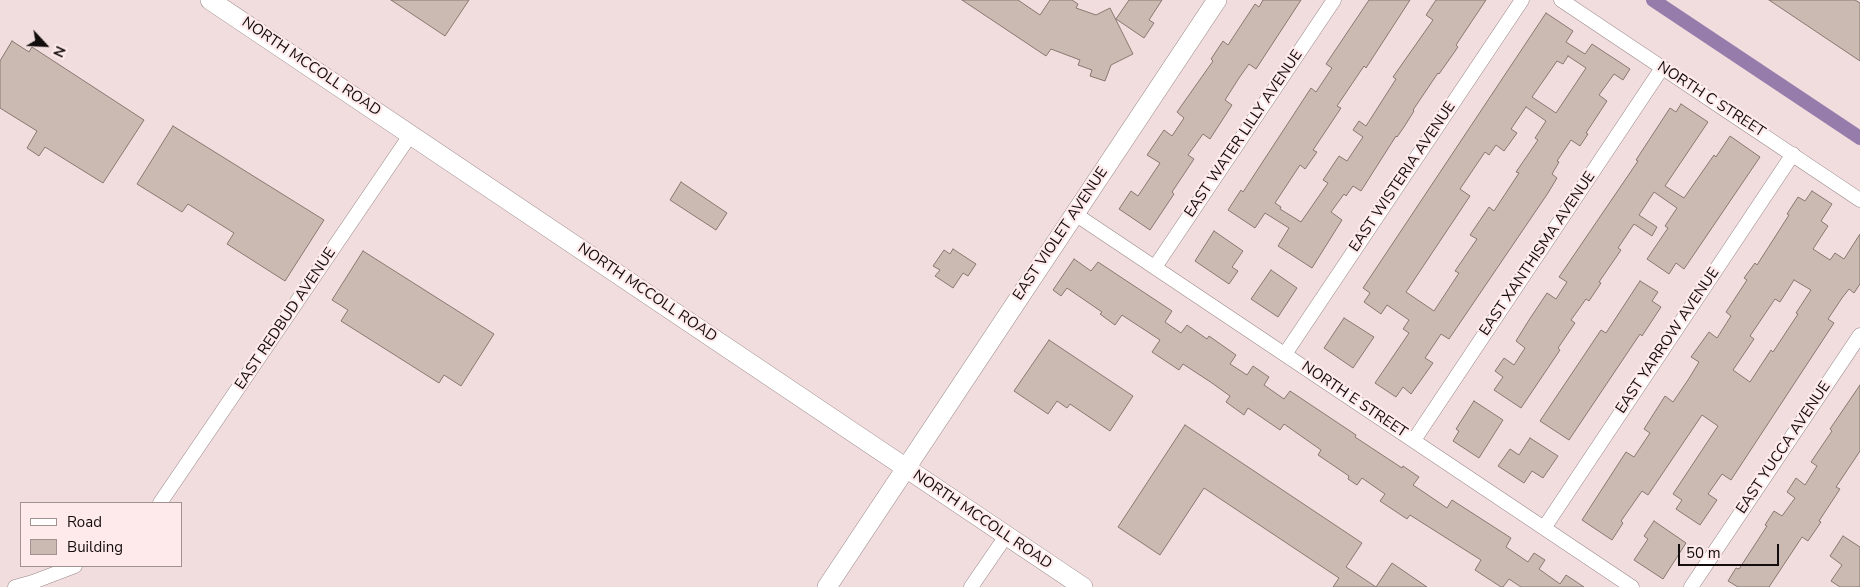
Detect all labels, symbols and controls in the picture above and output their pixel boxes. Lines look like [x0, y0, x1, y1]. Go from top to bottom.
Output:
street label: NORTH MCCOLL ROAD [238, 14, 384, 120]
north arrow [20, 20, 70, 70]
text: N [48, 43, 70, 60]
street label: EAST WATER LILLY AVENUE [1181, 47, 1307, 221]
street label: NORTH C STREET [1654, 58, 1768, 142]
street label: EAST WISTERIA AVENUE [1346, 99, 1460, 255]
street label: EAST VIOLET AVENUE [1010, 164, 1112, 304]
street label: EAST XANTHISMA AVENUE [1476, 169, 1600, 339]
street label: NORTH MCCOLL ROAD [574, 240, 720, 346]
street label: EAST REDBUD AVENUE [232, 245, 340, 393]
street label: EAST YARROW AVENUE [1613, 265, 1723, 417]
street label: NORTH E STREET [1298, 358, 1410, 442]
street label: EAST YUCCA AVENUE [1733, 379, 1835, 517]
street label: NORTH MCCOLL ROAD [909, 467, 1055, 573]
legend [20, 502, 182, 567]
text: Road [67, 512, 102, 532]
scale bar [1680, 534, 1781, 566]
text: Building [67, 537, 123, 557]
text: 50 m [1686, 543, 1721, 563]

